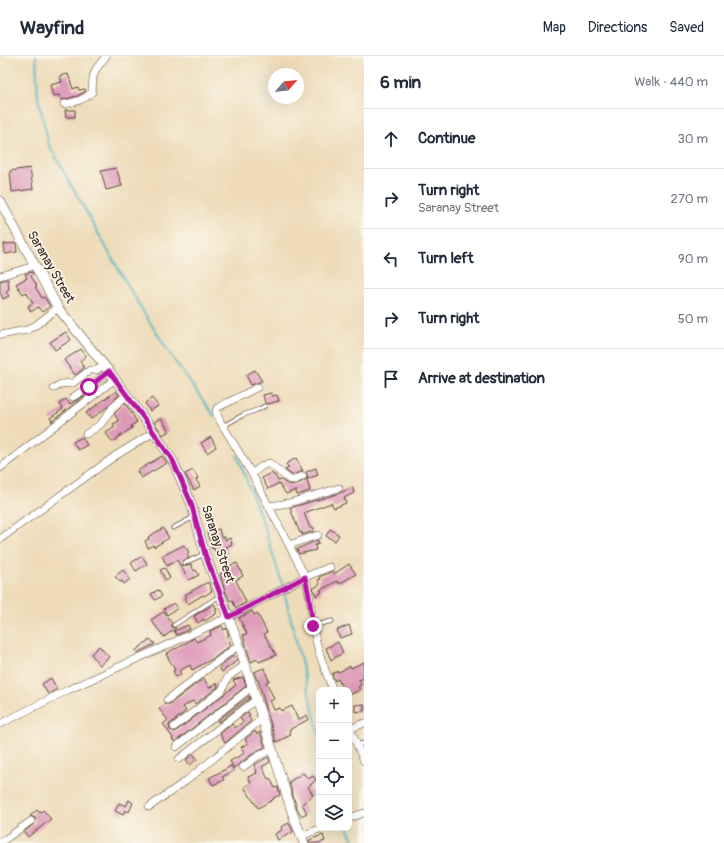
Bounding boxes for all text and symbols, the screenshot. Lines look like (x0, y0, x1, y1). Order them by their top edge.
text: Wayfind (20, 16, 84, 40)
text: Map (543, 19, 566, 36)
text: Directions (588, 19, 647, 36)
text: Saved (669, 19, 704, 36)
north arrow (268, 68, 304, 104)
text: 6 min (380, 72, 421, 93)
text: Walk · 440 m (634, 74, 708, 90)
icon: ahead (380, 128, 402, 150)
text: Continue (418, 129, 476, 148)
text: 30 m (678, 131, 708, 147)
text: Turn right (418, 181, 479, 200)
icon: right (380, 188, 402, 210)
text: 270 m (671, 191, 708, 207)
text: Saranay Street (418, 200, 499, 216)
street label: Saranay Street (24, 228, 79, 307)
icon: left (380, 248, 402, 270)
text: Turn left (418, 249, 474, 268)
text: 90 m (678, 251, 708, 267)
icon: right (380, 308, 402, 330)
text: Turn right (418, 309, 479, 328)
text: 50 m (678, 311, 708, 327)
icon: arrive (380, 368, 402, 390)
text: Arrive at destination (418, 369, 545, 388)
route start (80, 378, 98, 396)
street label: Saranay Street (198, 503, 238, 586)
route end (304, 617, 322, 635)
map controls (316, 687, 352, 831)
button: + (316, 687, 352, 723)
button: − (316, 723, 352, 759)
button: locate (316, 759, 352, 795)
button: layers (316, 795, 352, 831)

